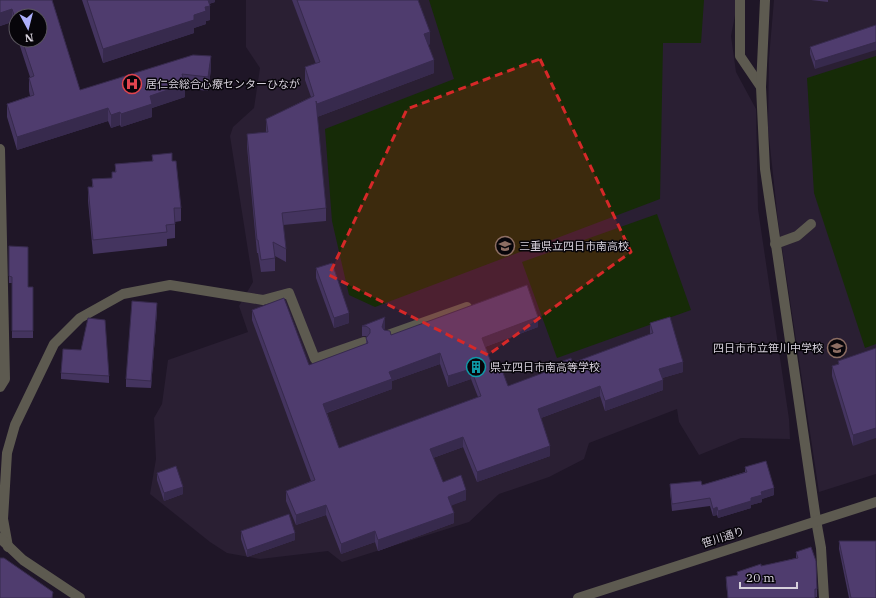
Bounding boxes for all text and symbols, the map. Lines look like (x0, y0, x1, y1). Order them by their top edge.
north arrow (8, 8, 48, 48)
text: N (24, 30, 34, 45)
hospital icon: 居仁会総合心療センターひなが (121, 73, 143, 95)
place label: 居仁会総合心療センターひなが (146, 77, 300, 91)
school or university icon: 三重県立四日市南高校 (494, 235, 516, 257)
place label: 三重県立四日市南高校 (519, 239, 629, 253)
school or university icon: 四日市市立笹川中学校 (826, 337, 848, 359)
place label: 四日市市立笹川中学校 (713, 341, 823, 355)
building icon: 県立四日市南高等学校 (465, 356, 487, 378)
place label: 県立四日市南高等学校 (490, 360, 600, 374)
street label: 笹川通り (700, 524, 746, 550)
scale bar (740, 564, 797, 590)
text: 20 m (746, 570, 775, 585)

